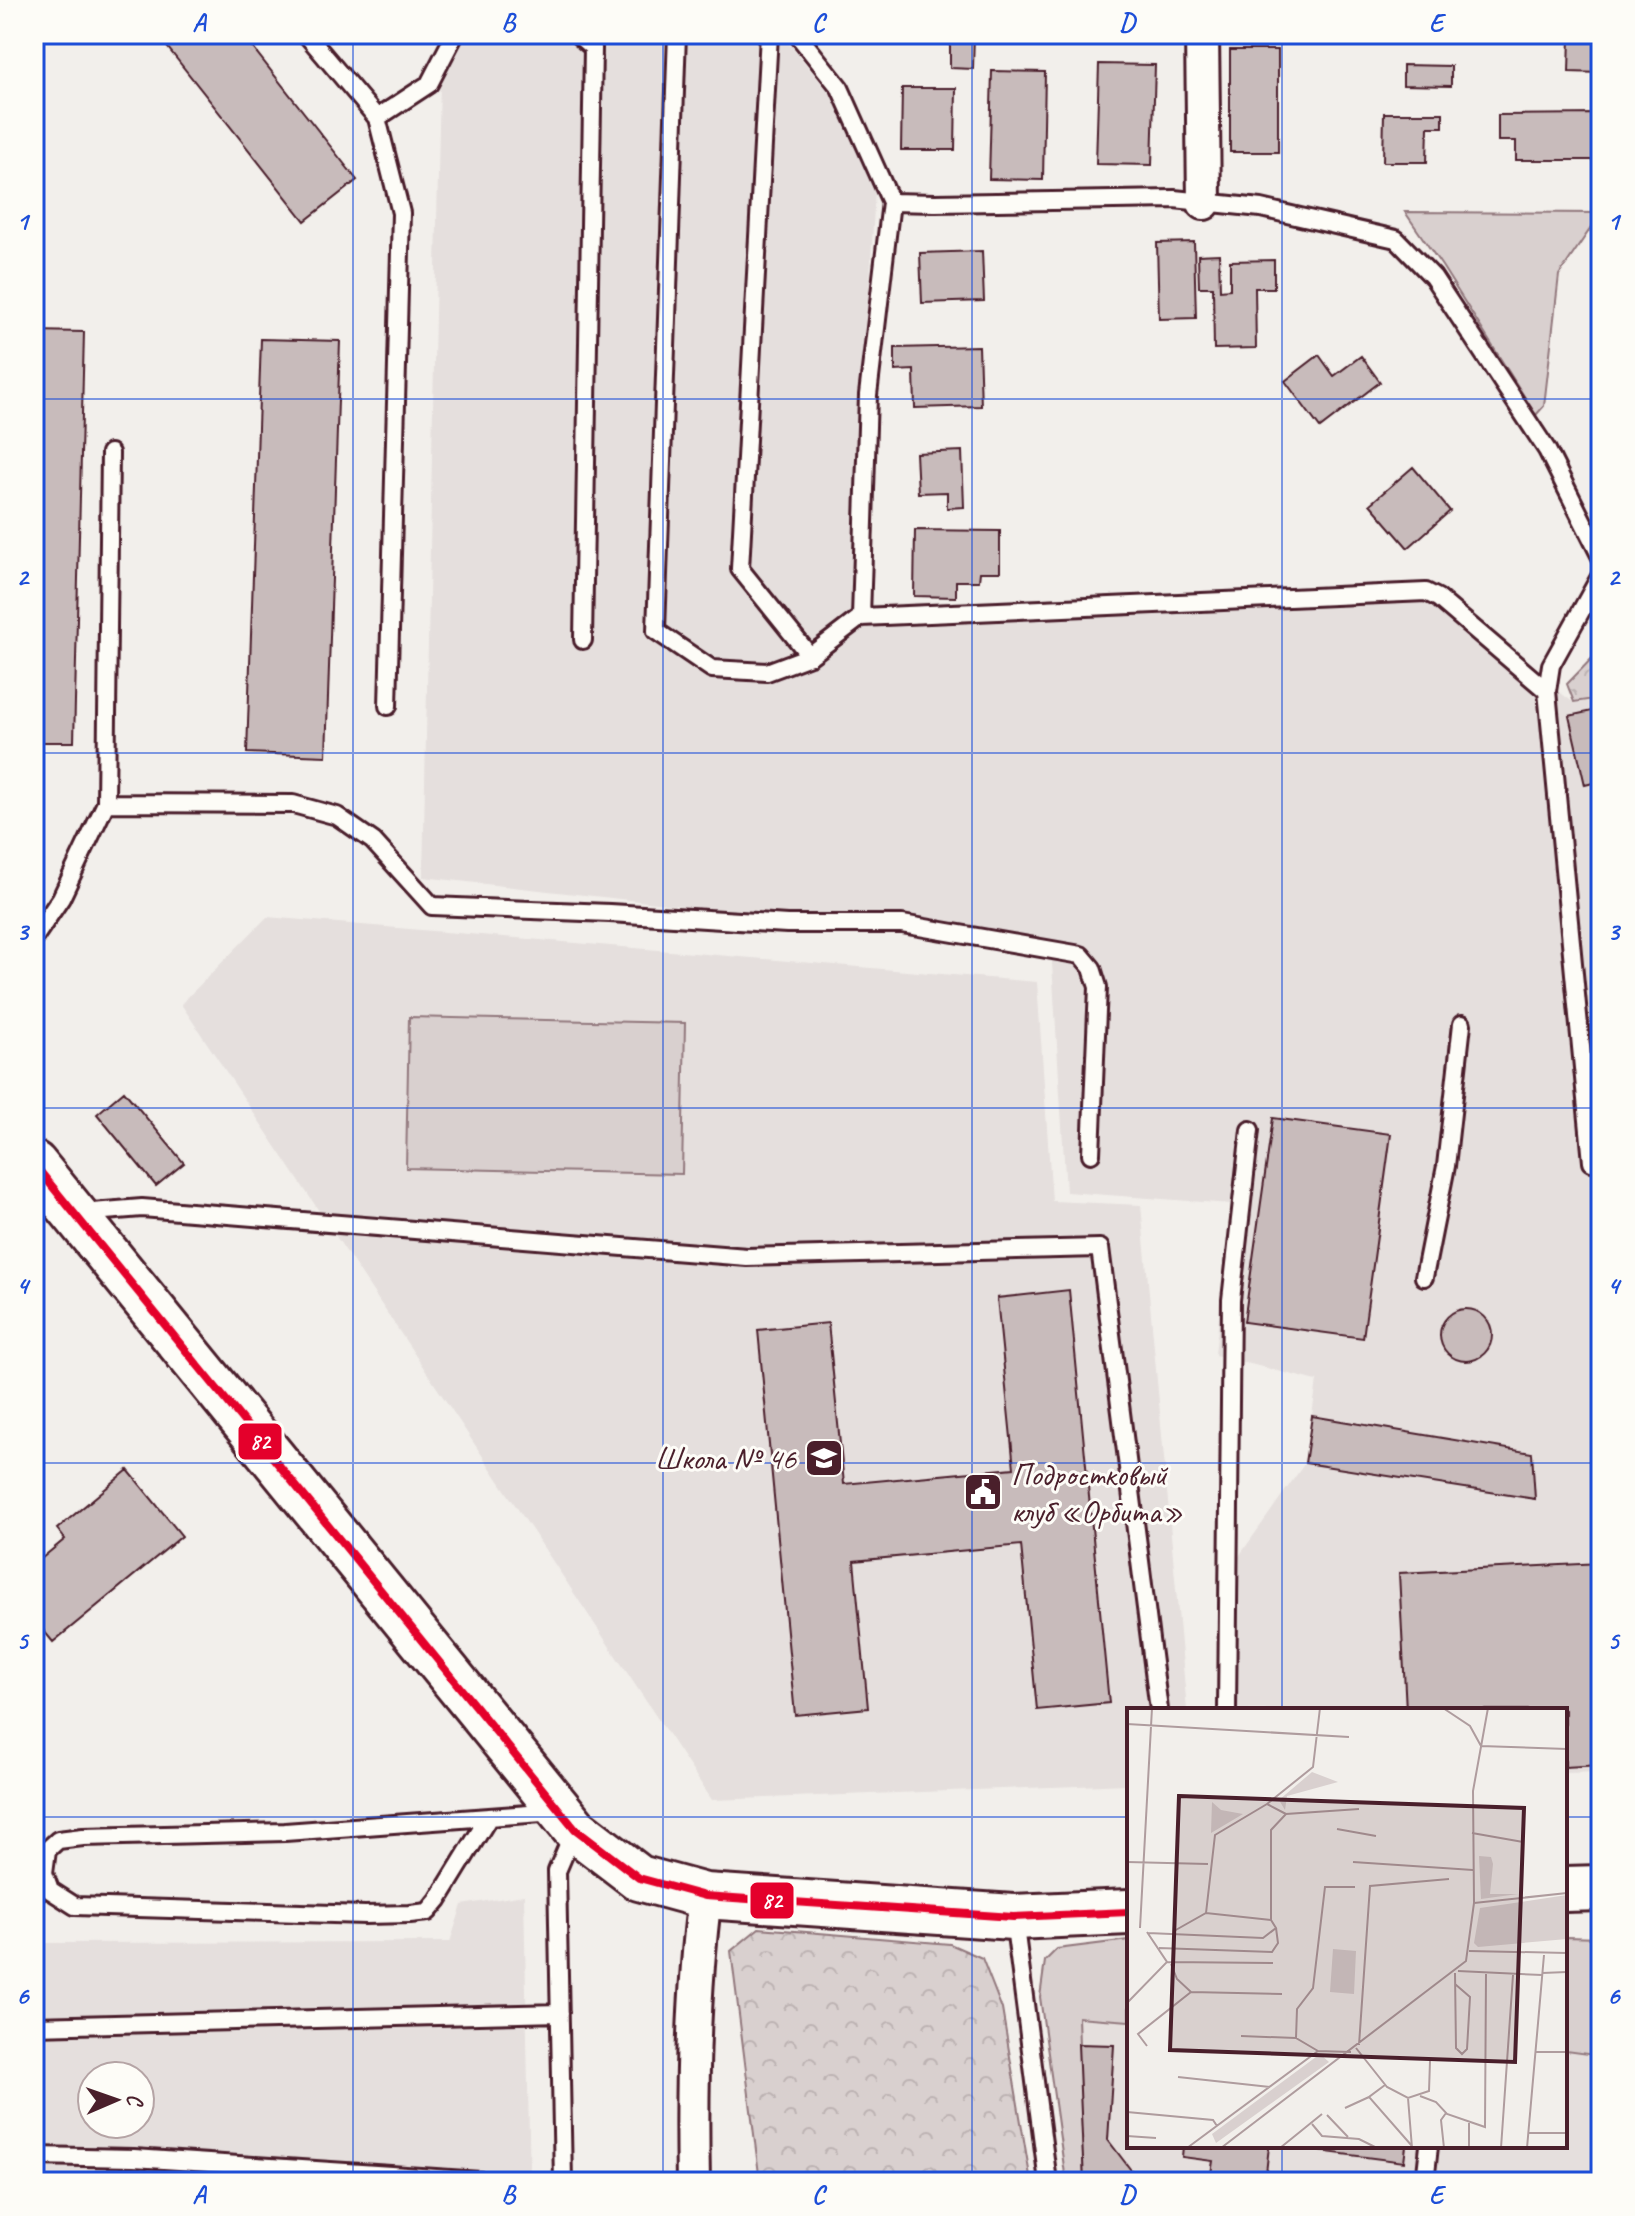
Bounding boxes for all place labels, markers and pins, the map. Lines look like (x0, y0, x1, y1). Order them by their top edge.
school or university icon: Школа № 46 (803, 1437, 845, 1479)
place label: Школа № 46 (655, 1438, 798, 1479)
place label: Подростковый клуб «Орбита» (1011, 1454, 1183, 1532)
public building icon: Подростковый клуб «Орбита» (962, 1471, 1004, 1513)

